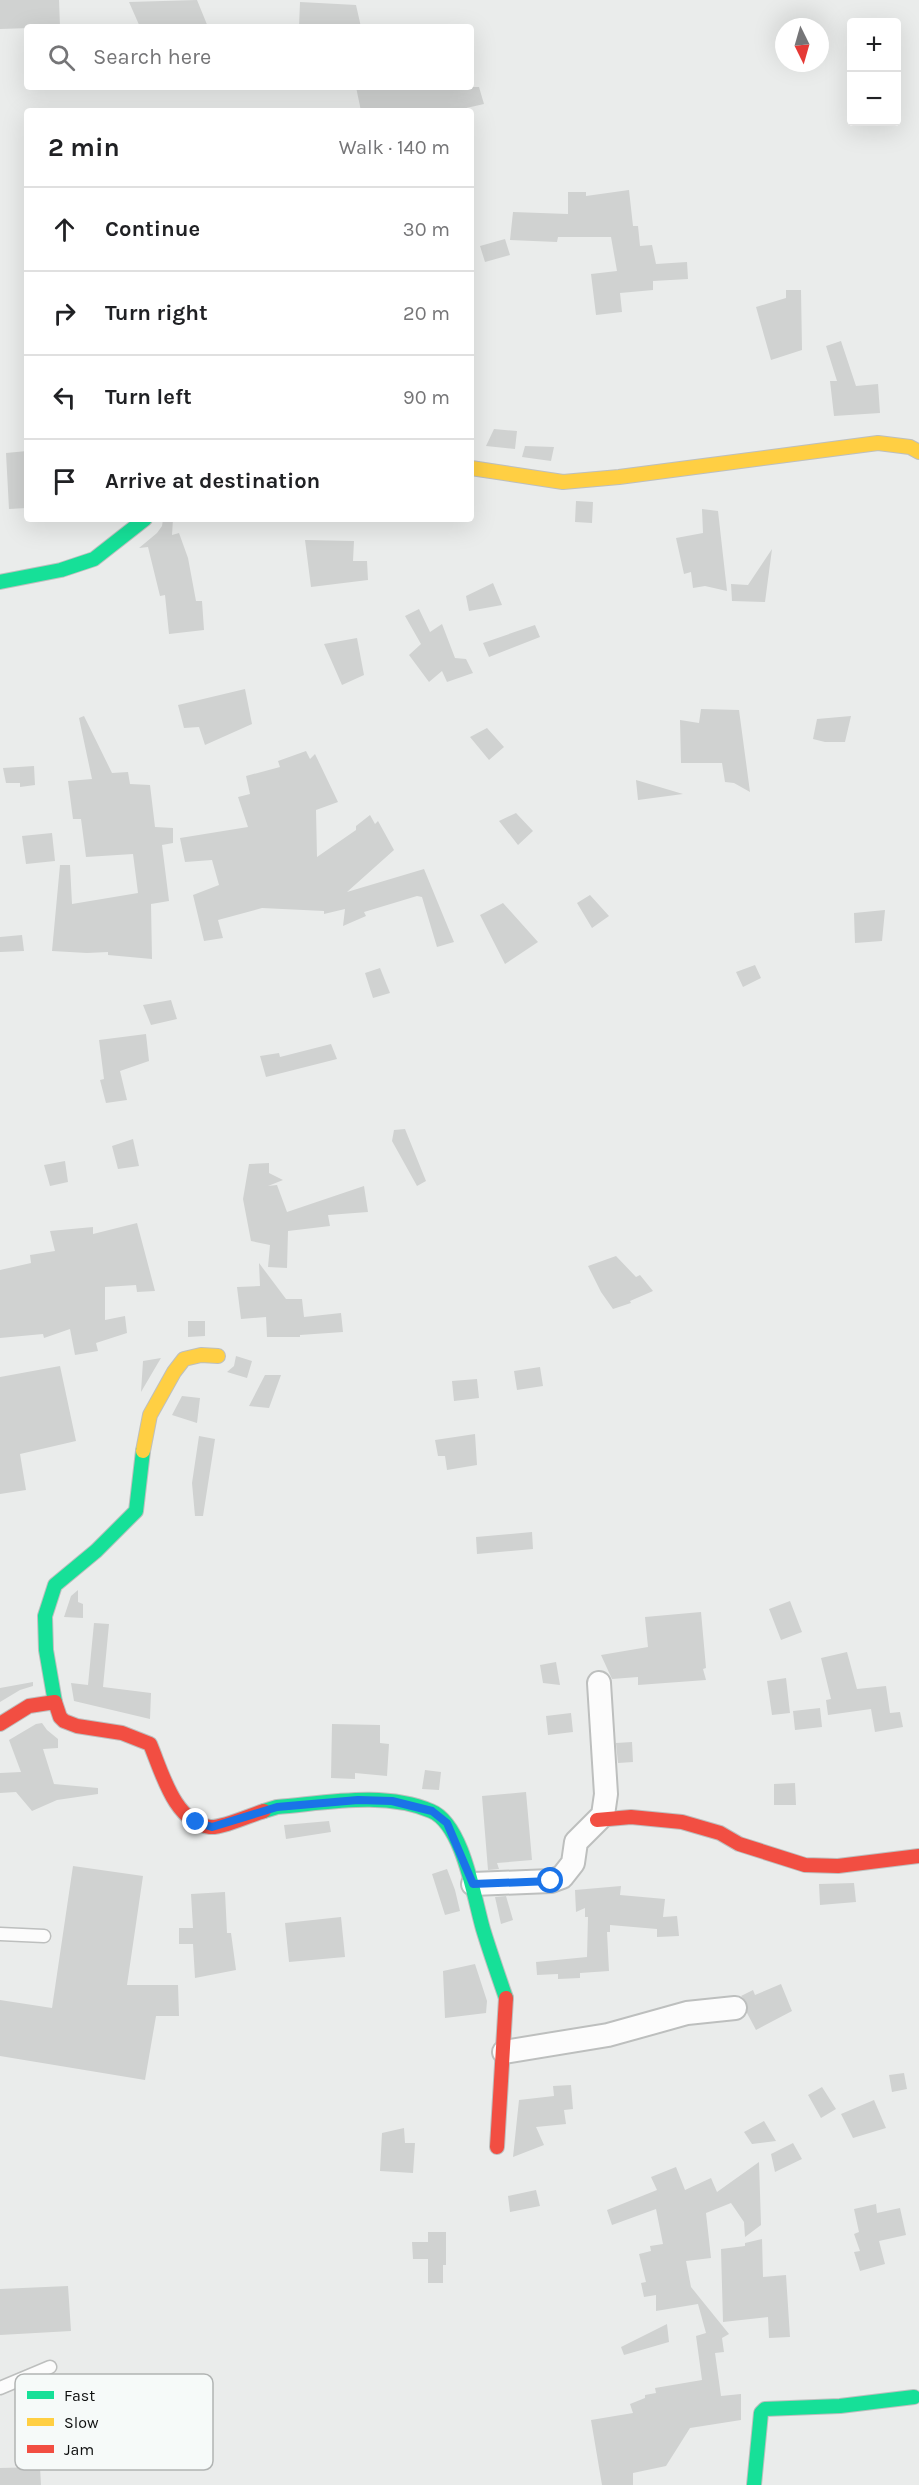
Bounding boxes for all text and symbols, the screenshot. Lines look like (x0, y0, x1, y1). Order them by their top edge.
north arrow (775, 18, 829, 72)
map controls (847, 18, 901, 126)
button: + (847, 18, 901, 72)
search box (24, 24, 474, 90)
icon: search (45, 41, 78, 74)
text: Search here (93, 44, 211, 70)
button: − (847, 72, 901, 126)
text: 2 min (48, 132, 120, 163)
text: Walk · 140 m (339, 136, 450, 159)
icon: ahead (48, 213, 81, 246)
text: Continue (105, 216, 200, 242)
text: 30 m (403, 218, 450, 241)
icon: right (48, 297, 81, 330)
text: Turn right (105, 300, 208, 326)
text: 20 m (403, 302, 450, 325)
icon: left (48, 381, 81, 414)
text: Turn left (105, 384, 192, 410)
text: 90 m (403, 386, 450, 409)
icon: arrive (48, 465, 81, 498)
text: Arrive at destination (105, 468, 320, 494)
route end (182, 1808, 208, 1834)
route start (537, 1867, 563, 1893)
legend (15, 2374, 213, 2470)
text: Fast (64, 2386, 95, 2405)
text: Slow (64, 2413, 99, 2432)
text: Jam (64, 2440, 94, 2459)

